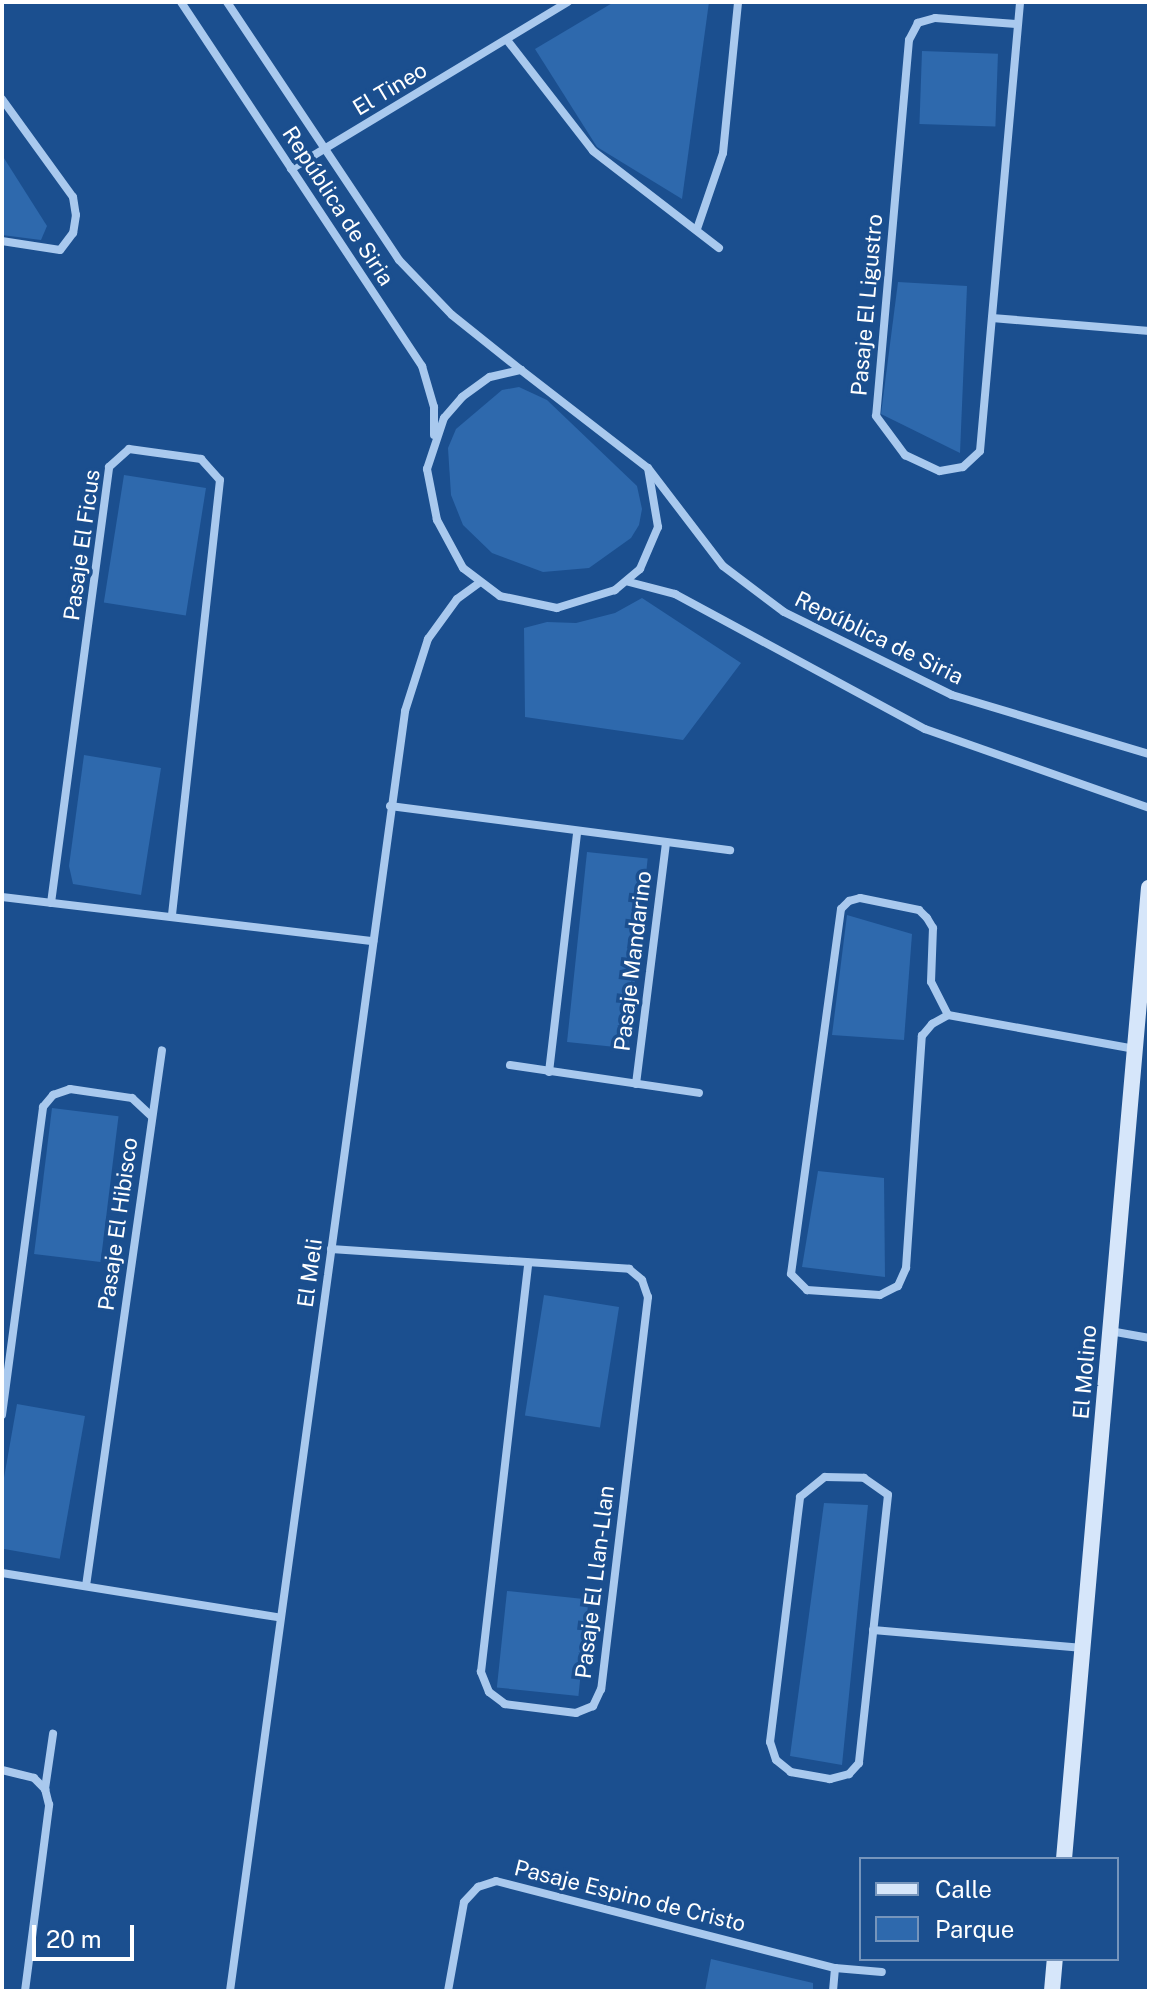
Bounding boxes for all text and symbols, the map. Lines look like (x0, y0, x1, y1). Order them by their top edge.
street label: El Tineo (348, 57, 432, 121)
street label: República de Siria (277, 121, 399, 291)
street label: Pasaje El Ligustro (846, 213, 888, 397)
street label: Pasaje El Ficus (58, 468, 106, 622)
street label: República de Siria (790, 586, 968, 690)
street label: Pasaje Mandarino (609, 869, 657, 1053)
street label: Pasaje El Hibisco (93, 1136, 143, 1312)
street label: El Meli (292, 1237, 328, 1309)
street label: El Molino (1068, 1324, 1102, 1420)
street label: Pasaje El Llan-Llan (570, 1484, 620, 1680)
street label: Pasaje Espino de Cristo (511, 1854, 749, 1938)
legend (859, 1857, 1119, 1961)
text: Calle (935, 1875, 992, 1903)
scale bar (36, 1909, 138, 1959)
text: Parque (935, 1915, 1014, 1943)
text: 20 m (46, 1925, 102, 1953)

